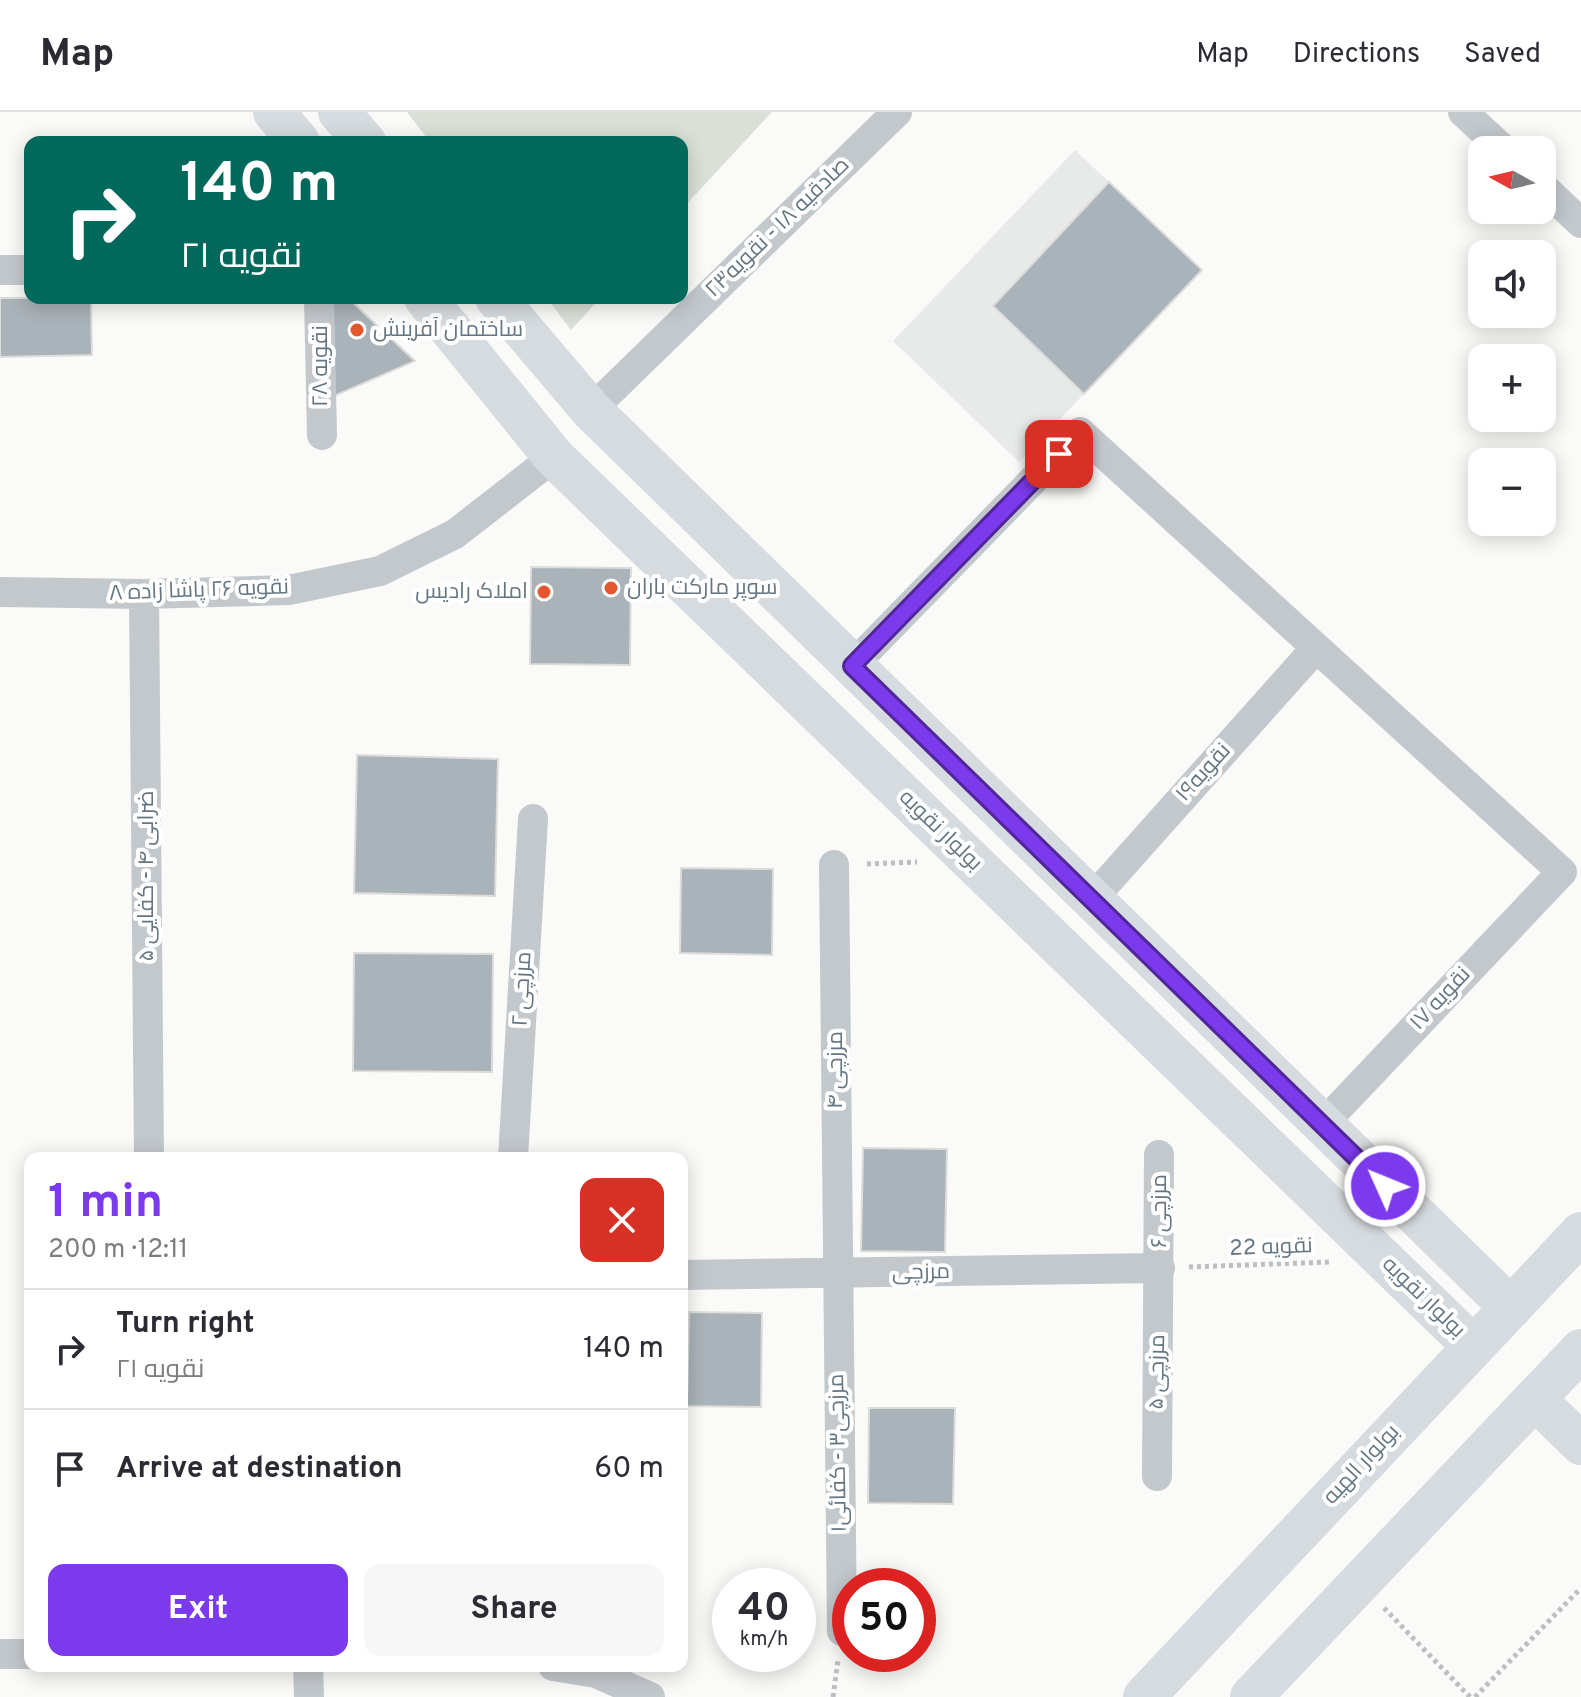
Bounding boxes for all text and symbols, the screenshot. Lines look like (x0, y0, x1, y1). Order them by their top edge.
text: Map (40, 31, 114, 80)
text: Map (1196, 37, 1249, 73)
text: Directions (1293, 37, 1420, 73)
text: Saved (1464, 37, 1541, 73)
north arrow (1468, 136, 1556, 224)
map controls (1468, 136, 1556, 536)
text: 140 m (180, 151, 338, 221)
street label: صادقیه ۱۸ - نقویه۲۳ (700, 152, 856, 304)
icon: right (48, 168, 152, 272)
text: نقویه ۲۱ (180, 235, 302, 281)
button: sound (1468, 240, 1556, 328)
place label: ساختمان آفرینش (373, 316, 523, 344)
marker: ساختمان آفرینش (348, 321, 366, 339)
street label: نقویه ۲۸ (308, 325, 335, 407)
button: + (1468, 344, 1556, 432)
pin (1025, 420, 1093, 488)
icon: arrive (1037, 432, 1081, 476)
button: − (1468, 448, 1556, 536)
street label: نقویه ۲۶ پاشا زاده ۸ (109, 574, 289, 608)
place label: سوپر مارکت باران (627, 575, 778, 602)
place label: املاک رادیس (415, 579, 528, 606)
marker: سوپر مارکت باران (602, 579, 620, 597)
marker: املاک رادیس (535, 583, 553, 601)
street label: نقویه۱۹ (1171, 738, 1237, 808)
street label: بولوار نقویه (893, 785, 987, 877)
street label: ضرابی ۴ - کفایی ۵ (134, 791, 161, 961)
street label: مرزچی ۲ (508, 951, 538, 1027)
street label: نقویه ۱۷ (1405, 962, 1477, 1036)
street label: مرزچی ۴ (823, 1031, 850, 1109)
position arrow (1343, 1144, 1427, 1228)
text: 1 min (48, 1174, 163, 1234)
street label: مرزچی ۶ (1147, 1174, 1174, 1248)
button: close (580, 1178, 664, 1262)
street label: نقویه 22 (1229, 1233, 1313, 1263)
text: 200 m · 12:11 (48, 1234, 188, 1267)
street label: بولوار نقویه (1376, 1252, 1470, 1344)
street label: مرزچی (892, 1259, 950, 1287)
text: Turn right (116, 1306, 254, 1343)
icon: right (48, 1327, 92, 1371)
text: 140 m (583, 1331, 664, 1368)
street label: مرزچی ۵ (1144, 1334, 1172, 1410)
text: نقویه ۲۱ (116, 1354, 204, 1387)
street label: مرزچی۳ - کفائی۱ (824, 1373, 854, 1533)
street label: بولوار الهیه (1318, 1419, 1406, 1511)
icon: arrive (48, 1447, 92, 1491)
text: Arrive at destination (116, 1451, 402, 1488)
text: 60 m (594, 1451, 664, 1488)
button: Exit (48, 1564, 348, 1656)
button: Share (364, 1564, 664, 1656)
speed limit sign: 50 (832, 1568, 936, 1672)
text: 40 (738, 1585, 790, 1635)
text: km/h (740, 1627, 788, 1653)

